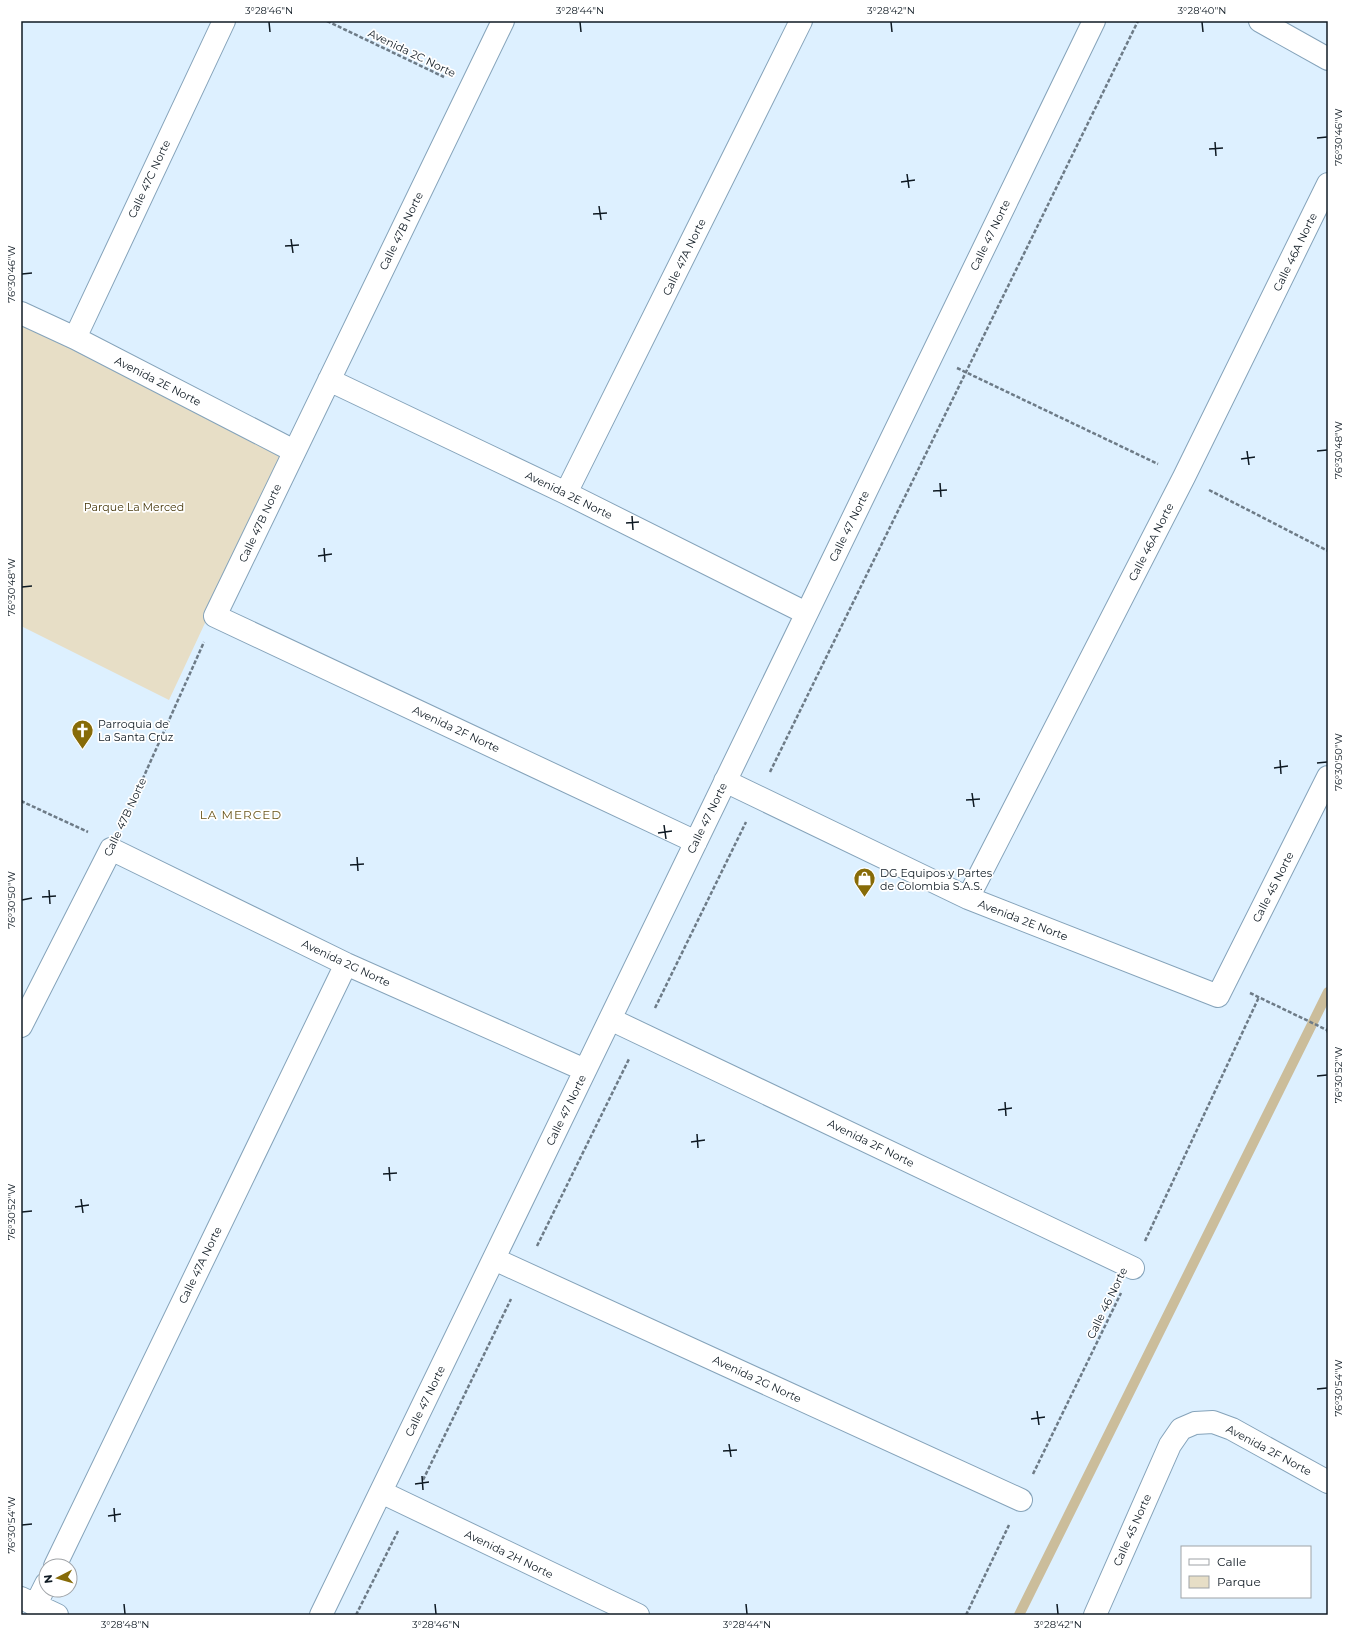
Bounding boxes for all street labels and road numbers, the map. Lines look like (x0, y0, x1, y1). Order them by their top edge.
street label: Avenida 2C Norte (366, 26, 458, 80)
street label: Calle 47C Norte (125, 137, 173, 220)
street label: Calle 47B Norte (376, 189, 426, 272)
street label: Calle 47 Norte (967, 197, 1013, 273)
street label: Calle 46A Norte (1270, 210, 1320, 294)
street label: Calle 47A Norte (659, 216, 709, 298)
street label: Avenida 2E Norte (112, 353, 204, 409)
street label: Avenida 2E Norte (523, 468, 615, 522)
street label: Calle 47B Norte (236, 481, 285, 565)
street label: Calle 47 Norte (826, 488, 872, 564)
street label: Calle 46A Norte (1125, 500, 1177, 583)
street label: Avenida 2F Norte (410, 703, 502, 755)
street label: Calle 47B Norte (101, 775, 150, 859)
street label: Calle 47 Norte (684, 780, 730, 856)
street label: Calle 45 Norte (1249, 849, 1297, 925)
street label: Avenida 2E Norte (976, 896, 1070, 944)
street label: Avenida 2G Norte (299, 936, 393, 990)
street label: Calle 47 Norte (543, 1072, 589, 1148)
street label: Avenida 2F Norte (825, 1116, 917, 1170)
street label: Calle 47A Norte (175, 1224, 225, 1306)
street label: Calle 46 Norte (1084, 1265, 1131, 1341)
street label: Avenida 2G Norte (710, 1352, 804, 1406)
street label: Calle 47 Norte (402, 1363, 448, 1439)
street label: Avenida 2F Norte (1224, 1422, 1314, 1479)
street label: Calle 45 Norte (1110, 1492, 1154, 1568)
street label: Avenida 2H Norte (462, 1527, 556, 1582)

